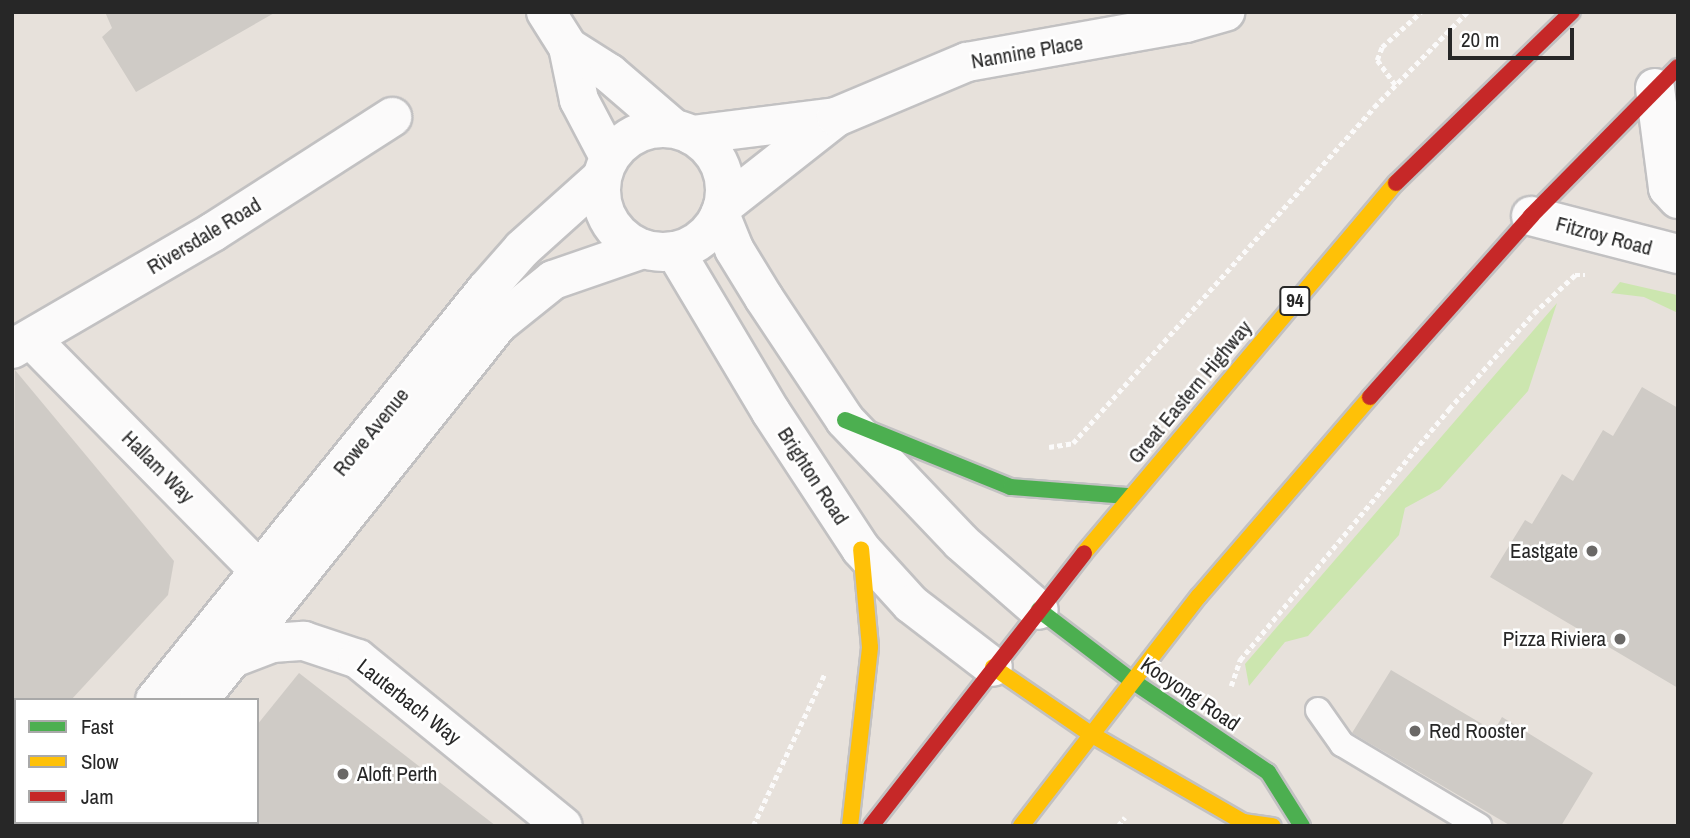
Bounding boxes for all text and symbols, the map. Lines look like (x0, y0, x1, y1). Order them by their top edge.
scale bar (1452, 14, 1578, 58)
text: 20 m (1461, 25, 1499, 54)
street label: Nannine Place (969, 30, 1085, 74)
street label: Riversdale Road (143, 192, 265, 280)
street label: Fitzroy Road (1553, 211, 1655, 261)
road number: 94 (1279, 286, 1311, 316)
street label: Great Eastern Highway (1123, 315, 1257, 469)
street label: Rowe Avenue (328, 383, 414, 481)
street label: Brighton Road (772, 423, 854, 529)
street label: Hallam Way (117, 426, 199, 508)
place label: Eastgate (1510, 538, 1578, 564)
marker: Eastgate (1584, 543, 1600, 559)
place label: Pizza Riviera (1503, 626, 1606, 652)
marker: Pizza Riviera (1612, 631, 1628, 647)
street label: Kooyong Road (1136, 652, 1244, 736)
street label: Lauterbach Way (352, 654, 466, 750)
legend (14, 698, 259, 824)
text: Fast (81, 712, 114, 741)
place label: Red Rooster (1429, 718, 1526, 744)
marker: Red Rooster (1407, 723, 1423, 739)
text: Slow (81, 747, 118, 776)
place label: Aloft Perth (357, 761, 437, 787)
marker: Aloft Perth (335, 766, 351, 782)
text: Jam (81, 782, 114, 811)

